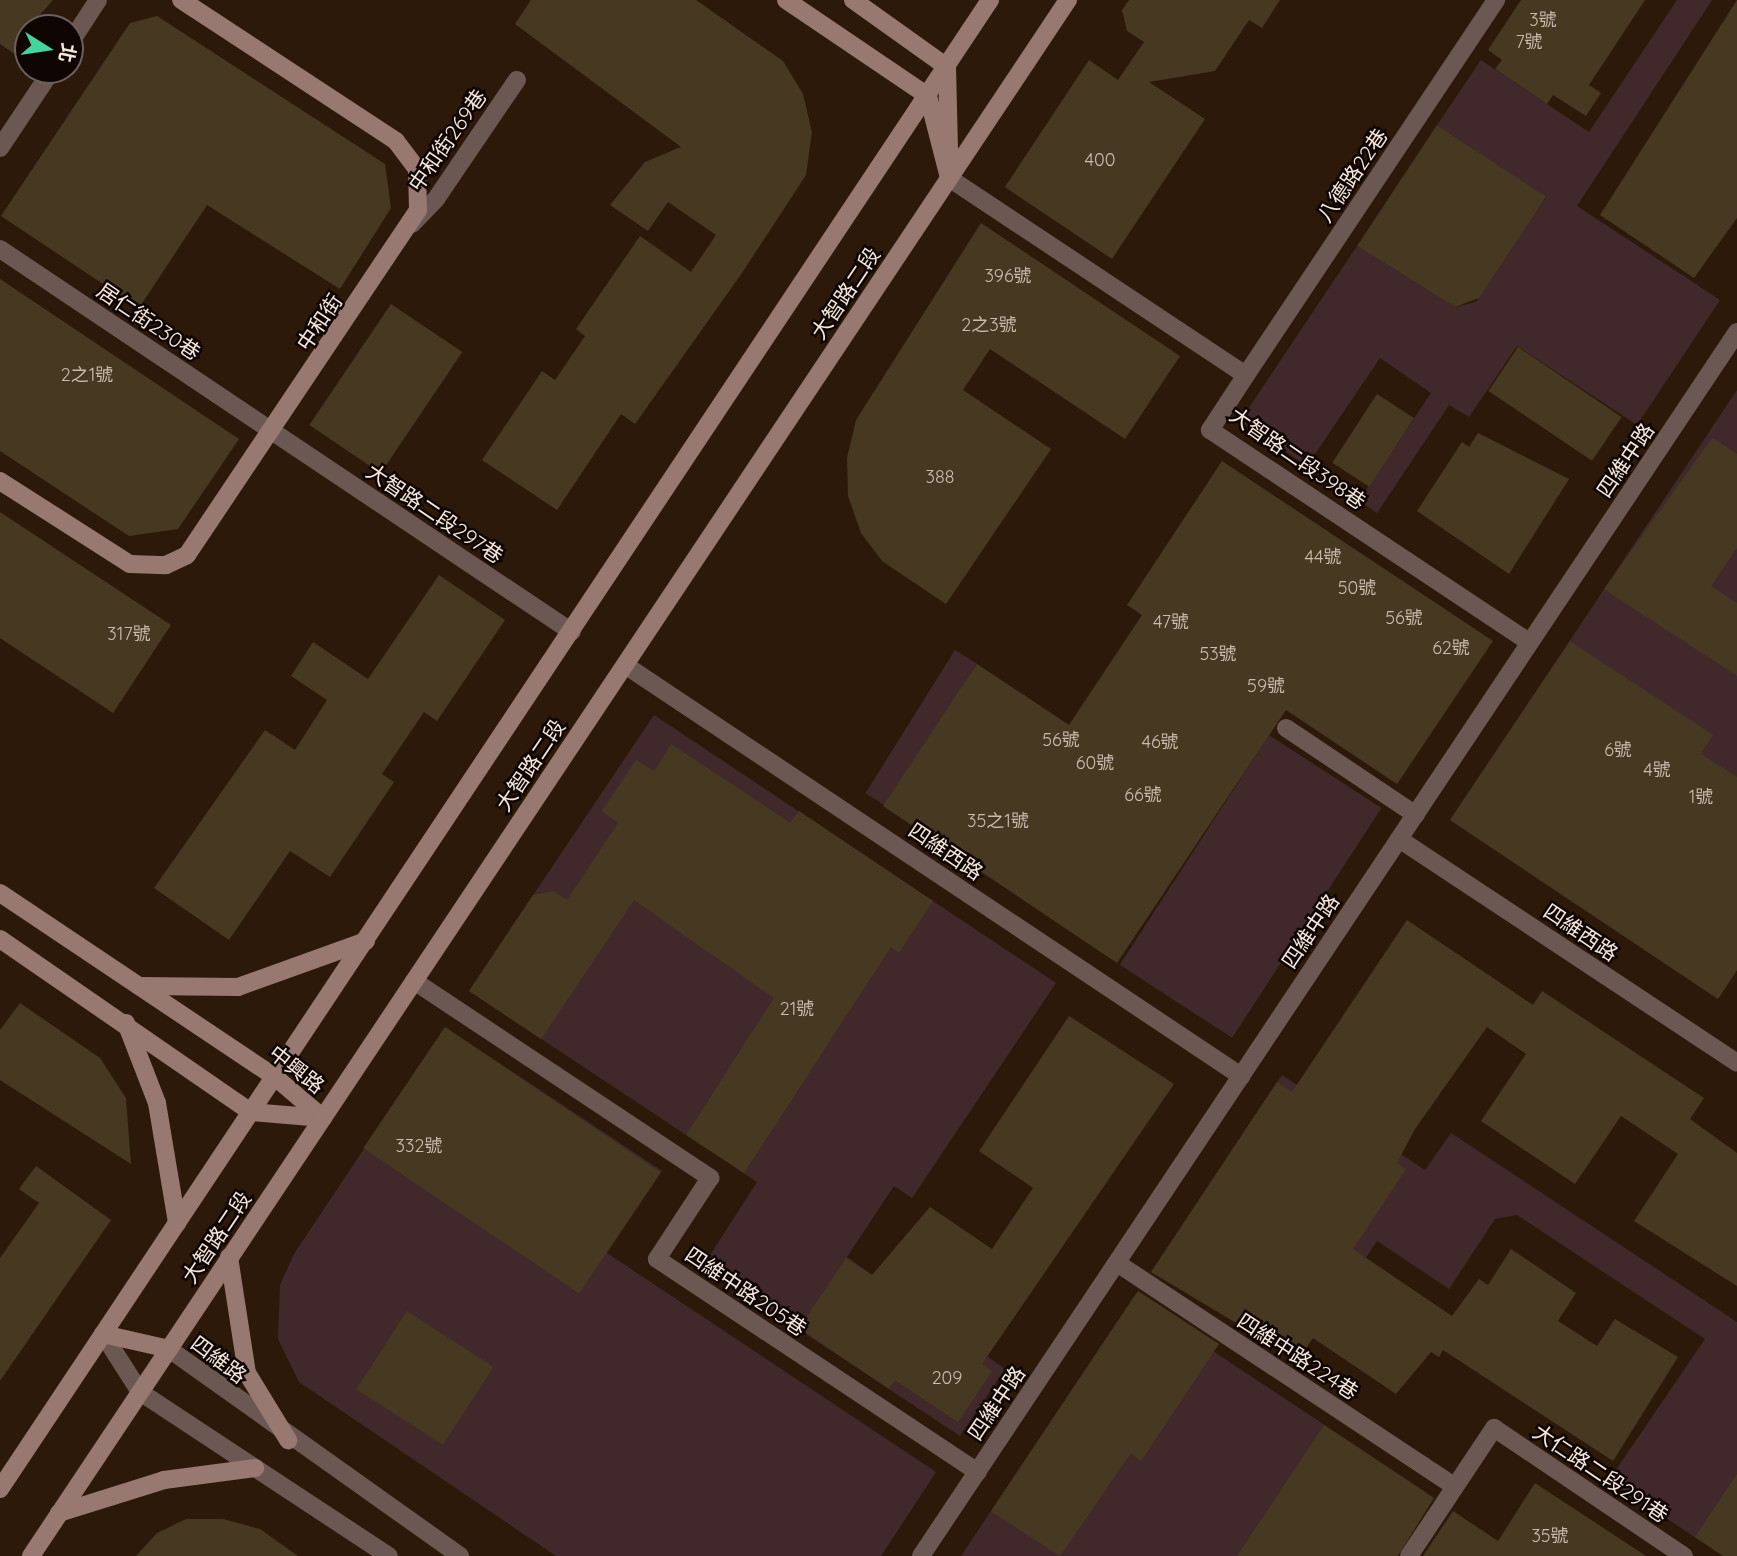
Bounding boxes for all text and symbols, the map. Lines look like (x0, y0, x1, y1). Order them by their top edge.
house number: 3號 (1529, 9, 1557, 31)
north arrow (14, 14, 84, 84)
house number: 7號 (1515, 31, 1543, 53)
text: 北 (54, 41, 81, 65)
street label: 中和街269巷 (403, 84, 491, 196)
street label: 八德路22巷 (1312, 123, 1392, 227)
house number: 400 (1085, 149, 1115, 171)
street label: 大智路二段 (805, 242, 885, 344)
house number: 396號 (984, 265, 1032, 287)
street label: 居仁街230巷 (93, 277, 205, 365)
street label: 中和街 (291, 289, 347, 355)
house number: 2之3號 (961, 314, 1017, 336)
house number: 2之1號 (61, 364, 113, 386)
street label: 大智路二段398巷 (1225, 402, 1371, 514)
street label: 四維中路 (1591, 418, 1659, 502)
street label: 大智路二段297巷 (362, 458, 508, 568)
house number: 388 (926, 466, 954, 488)
house number: 44號 (1305, 546, 1341, 568)
house number: 50號 (1338, 577, 1376, 599)
house number: 56號 (1385, 607, 1423, 629)
house number: 47號 (1153, 611, 1189, 633)
house number: 317號 (107, 623, 151, 645)
house number: 62號 (1432, 637, 1470, 659)
house number: 53號 (1199, 643, 1237, 665)
house number: 59號 (1247, 675, 1285, 697)
street label: 大智路二段 (490, 714, 570, 816)
house number: 56號 (1042, 729, 1080, 751)
house number: 46號 (1141, 731, 1179, 753)
house number: 6號 (1604, 739, 1632, 761)
house number: 60號 (1076, 752, 1114, 774)
house number: 4號 (1643, 759, 1671, 781)
house number: 66號 (1124, 784, 1162, 806)
house number: 1號 (1689, 786, 1713, 808)
house number: 35之1號 (967, 810, 1029, 832)
street label: 四維西路 (904, 817, 988, 885)
street label: 四維中路 (1276, 889, 1344, 973)
street label: 四維西路 (1539, 898, 1623, 966)
house number: 21號 (780, 998, 814, 1020)
street label: 中興路 (264, 1040, 330, 1098)
house number: 332號 (396, 1135, 442, 1157)
street label: 大智路二段 (176, 1186, 256, 1288)
street label: 四維中路205巷 (681, 1241, 811, 1341)
street label: 四維中路224巷 (1233, 1308, 1363, 1404)
street label: 四維路 (186, 1330, 252, 1388)
street label: 四維中路 (962, 1361, 1030, 1445)
house number: 209 (932, 1367, 962, 1389)
street label: 大仁路二段291巷 (1529, 1419, 1673, 1527)
house number: 35號 (1531, 1525, 1569, 1547)

